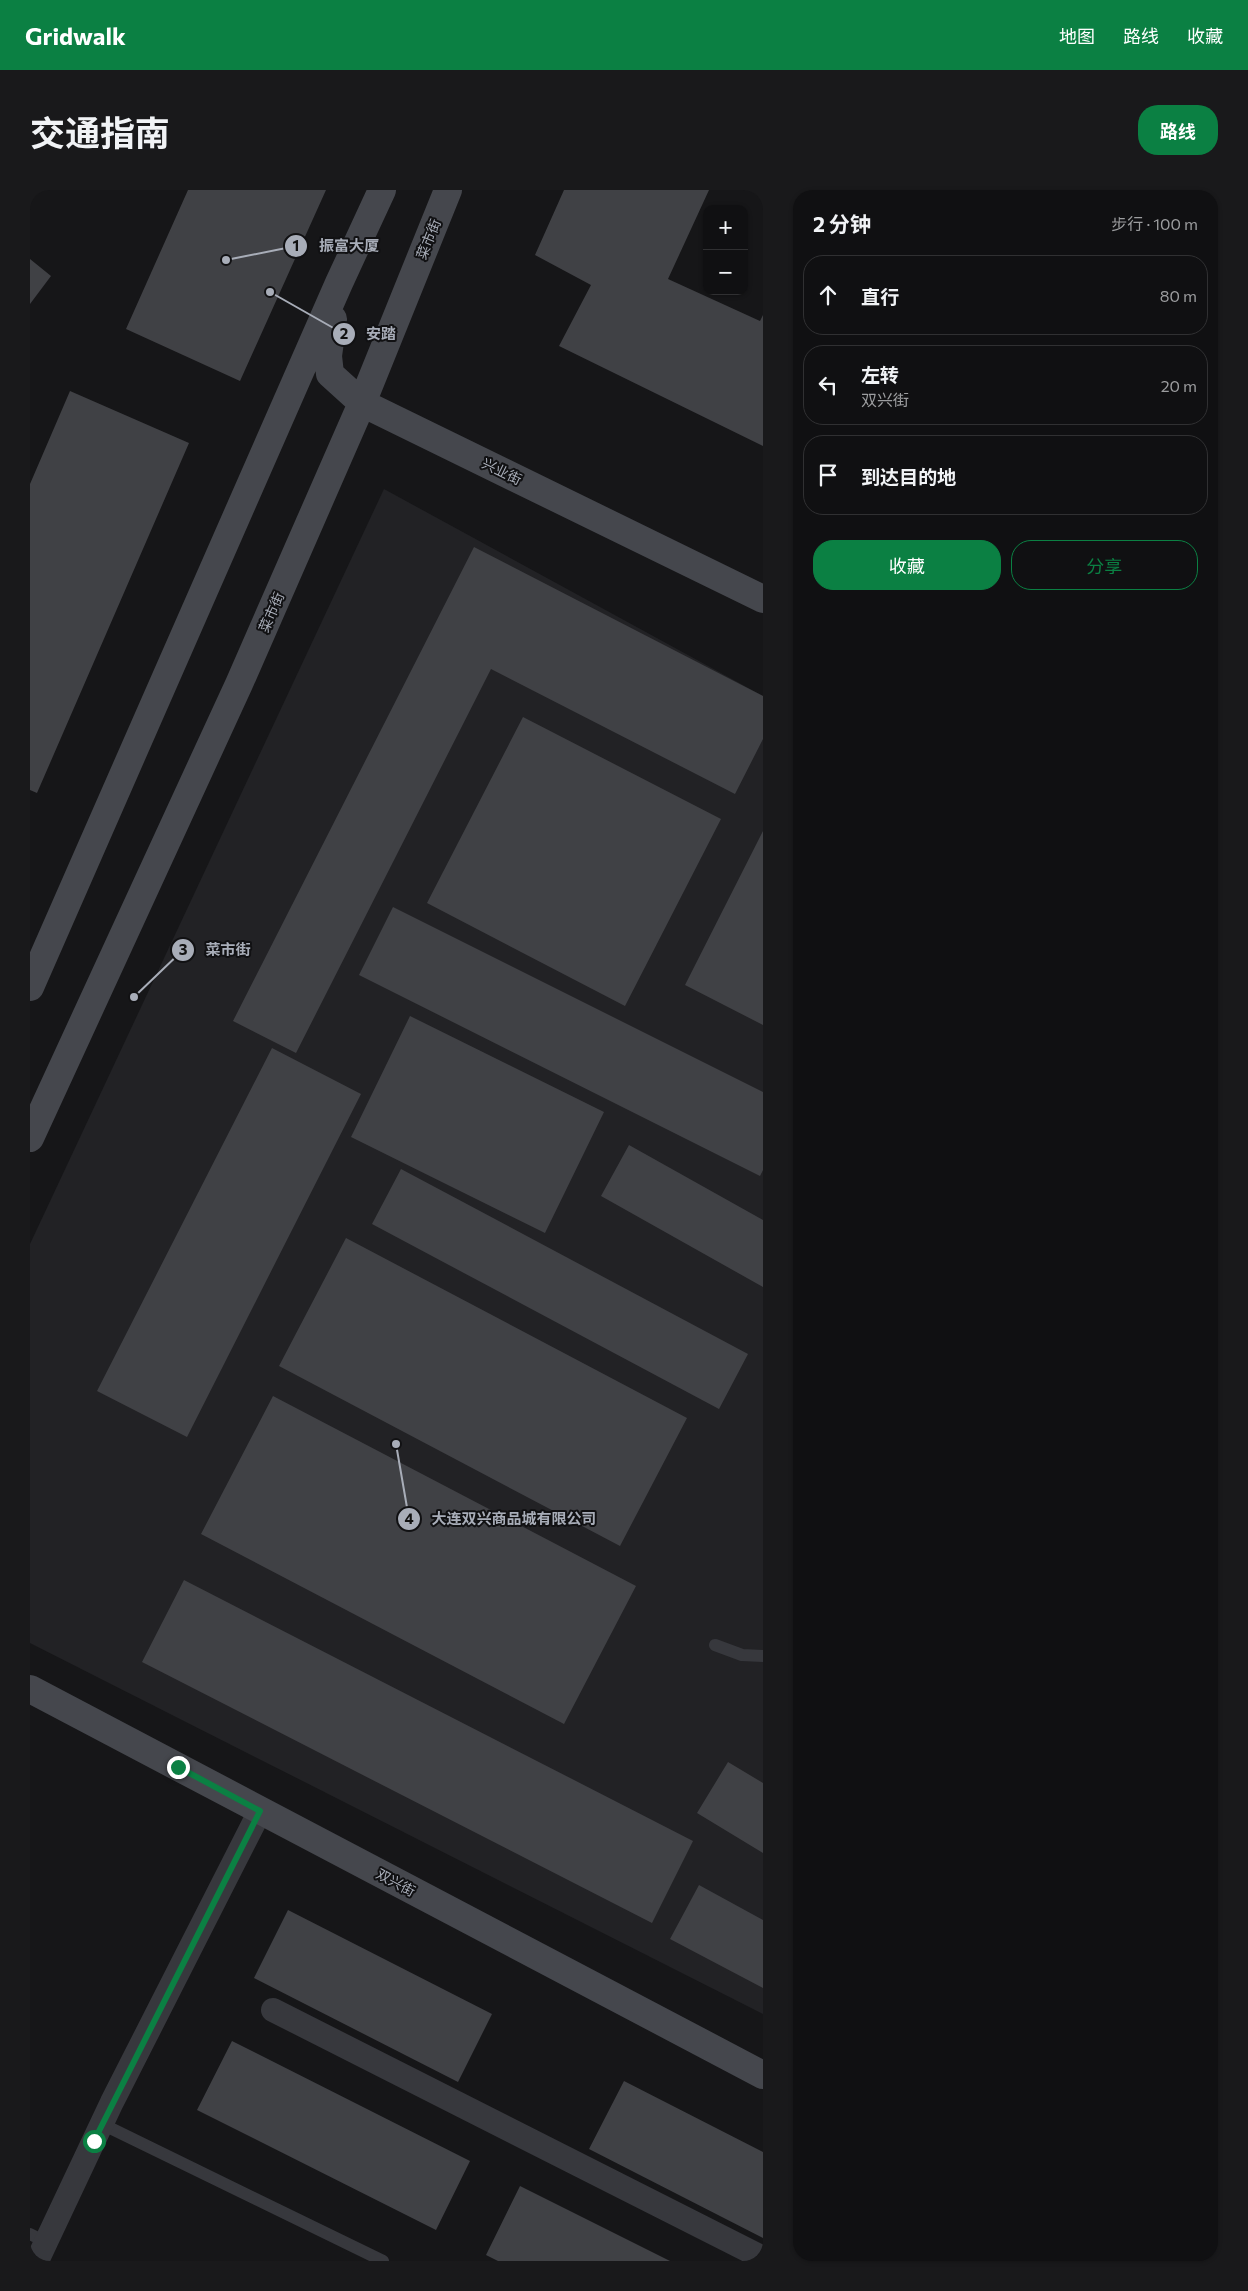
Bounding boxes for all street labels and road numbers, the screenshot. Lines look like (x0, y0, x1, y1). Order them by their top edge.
street label: 菜市街 (412, 216, 444, 262)
street label: 兴业街 (479, 454, 525, 488)
street label: 菜市街 (255, 589, 287, 635)
street label: 双兴街 (373, 1865, 419, 1899)

